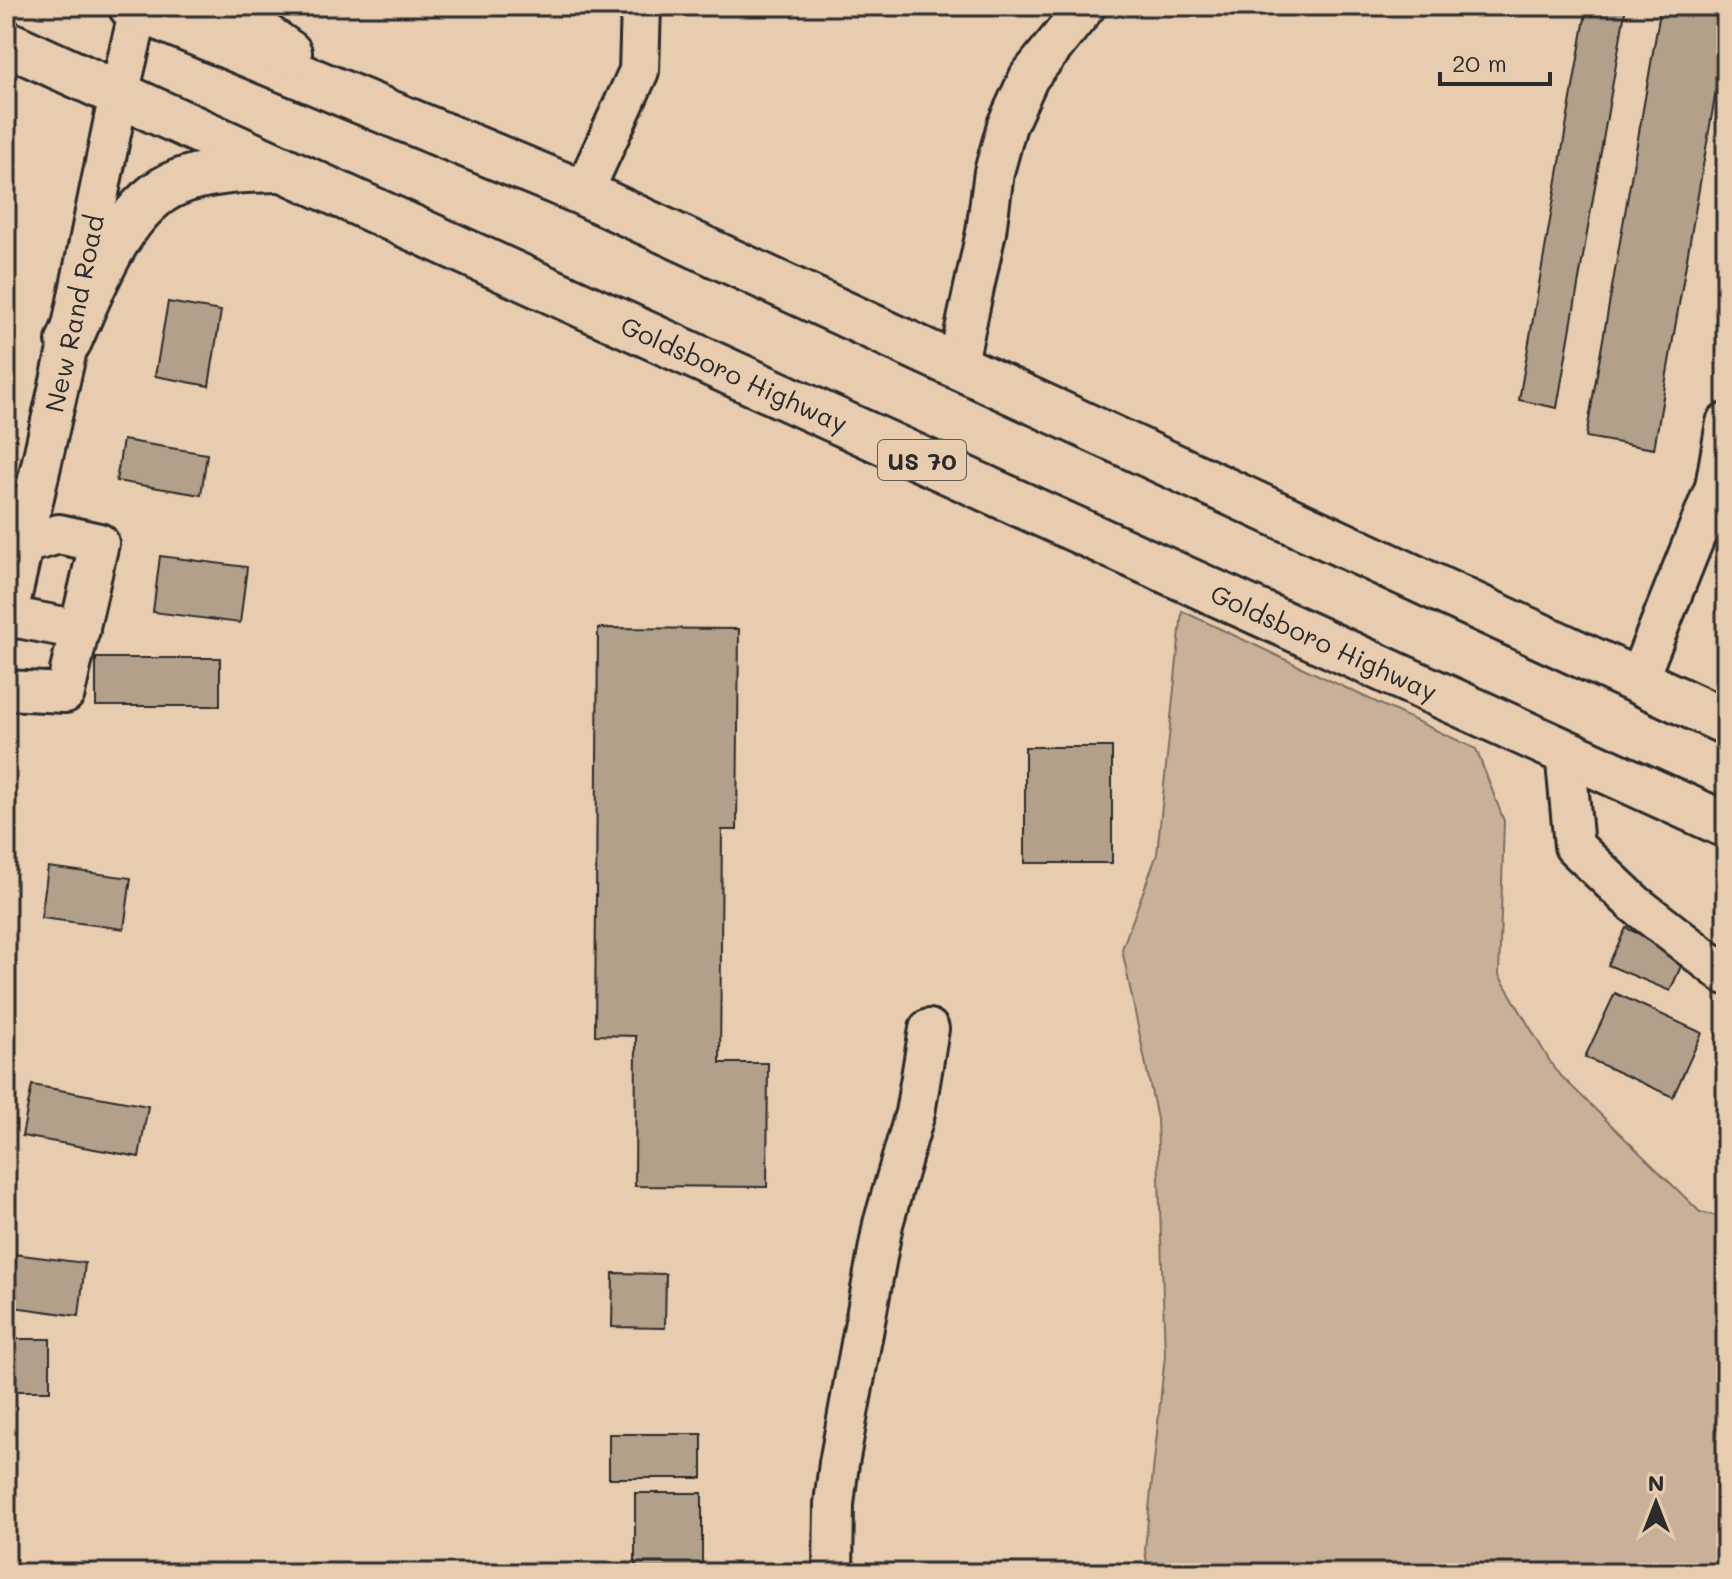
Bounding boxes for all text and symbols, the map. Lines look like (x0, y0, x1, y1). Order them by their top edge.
scale bar (1440, 36, 1550, 86)
text: 20 m (1452, 47, 1507, 78)
street label: New Rand Road (37, 212, 111, 415)
street label: Goldsboro Highway (616, 308, 853, 440)
road number: US 70 (878, 440, 966, 480)
street label: Goldsboro Highway (1205, 576, 1443, 709)
north arrow (1616, 1463, 1696, 1543)
text: N (1648, 1468, 1664, 1497)

